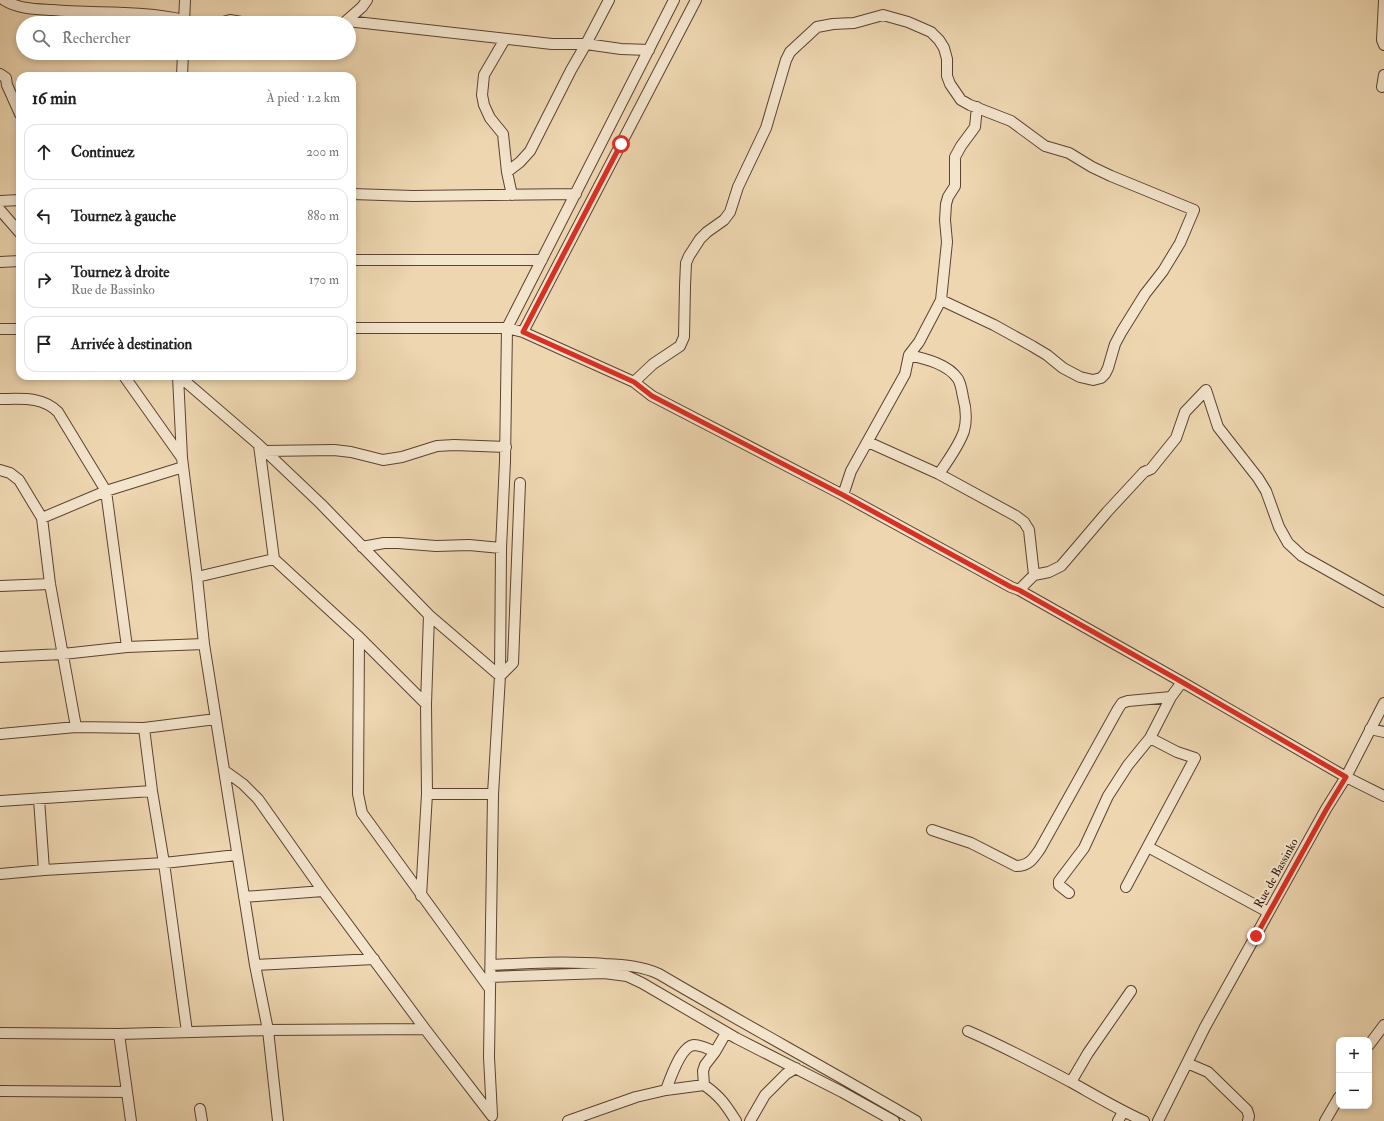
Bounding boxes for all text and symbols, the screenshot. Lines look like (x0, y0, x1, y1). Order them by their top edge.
search box (16, 16, 356, 60)
icon: search (30, 27, 52, 49)
text: Rechercher (62, 29, 130, 48)
text: 16 min (32, 88, 77, 109)
text: À pied · 1.2 km (266, 90, 340, 106)
route start (612, 135, 630, 153)
icon: ahead (33, 141, 55, 163)
text: Continuez (71, 143, 135, 162)
text: 200 m (306, 144, 339, 160)
icon: left (33, 205, 55, 227)
text: Tournez à gauche (71, 207, 176, 226)
text: 880 m (307, 208, 339, 224)
text: Tournez à droite (71, 263, 170, 282)
icon: right (33, 269, 55, 291)
text: 170 m (309, 272, 339, 288)
text: Rue de Bassinko (71, 282, 155, 298)
icon: arrive (33, 333, 55, 355)
text: Arrivée à destination (71, 335, 192, 354)
street label: Rue de Bassinko (1251, 836, 1302, 911)
route end (1247, 927, 1265, 945)
map controls (1336, 1037, 1372, 1109)
button: + (1336, 1037, 1372, 1073)
button: − (1336, 1073, 1372, 1109)

